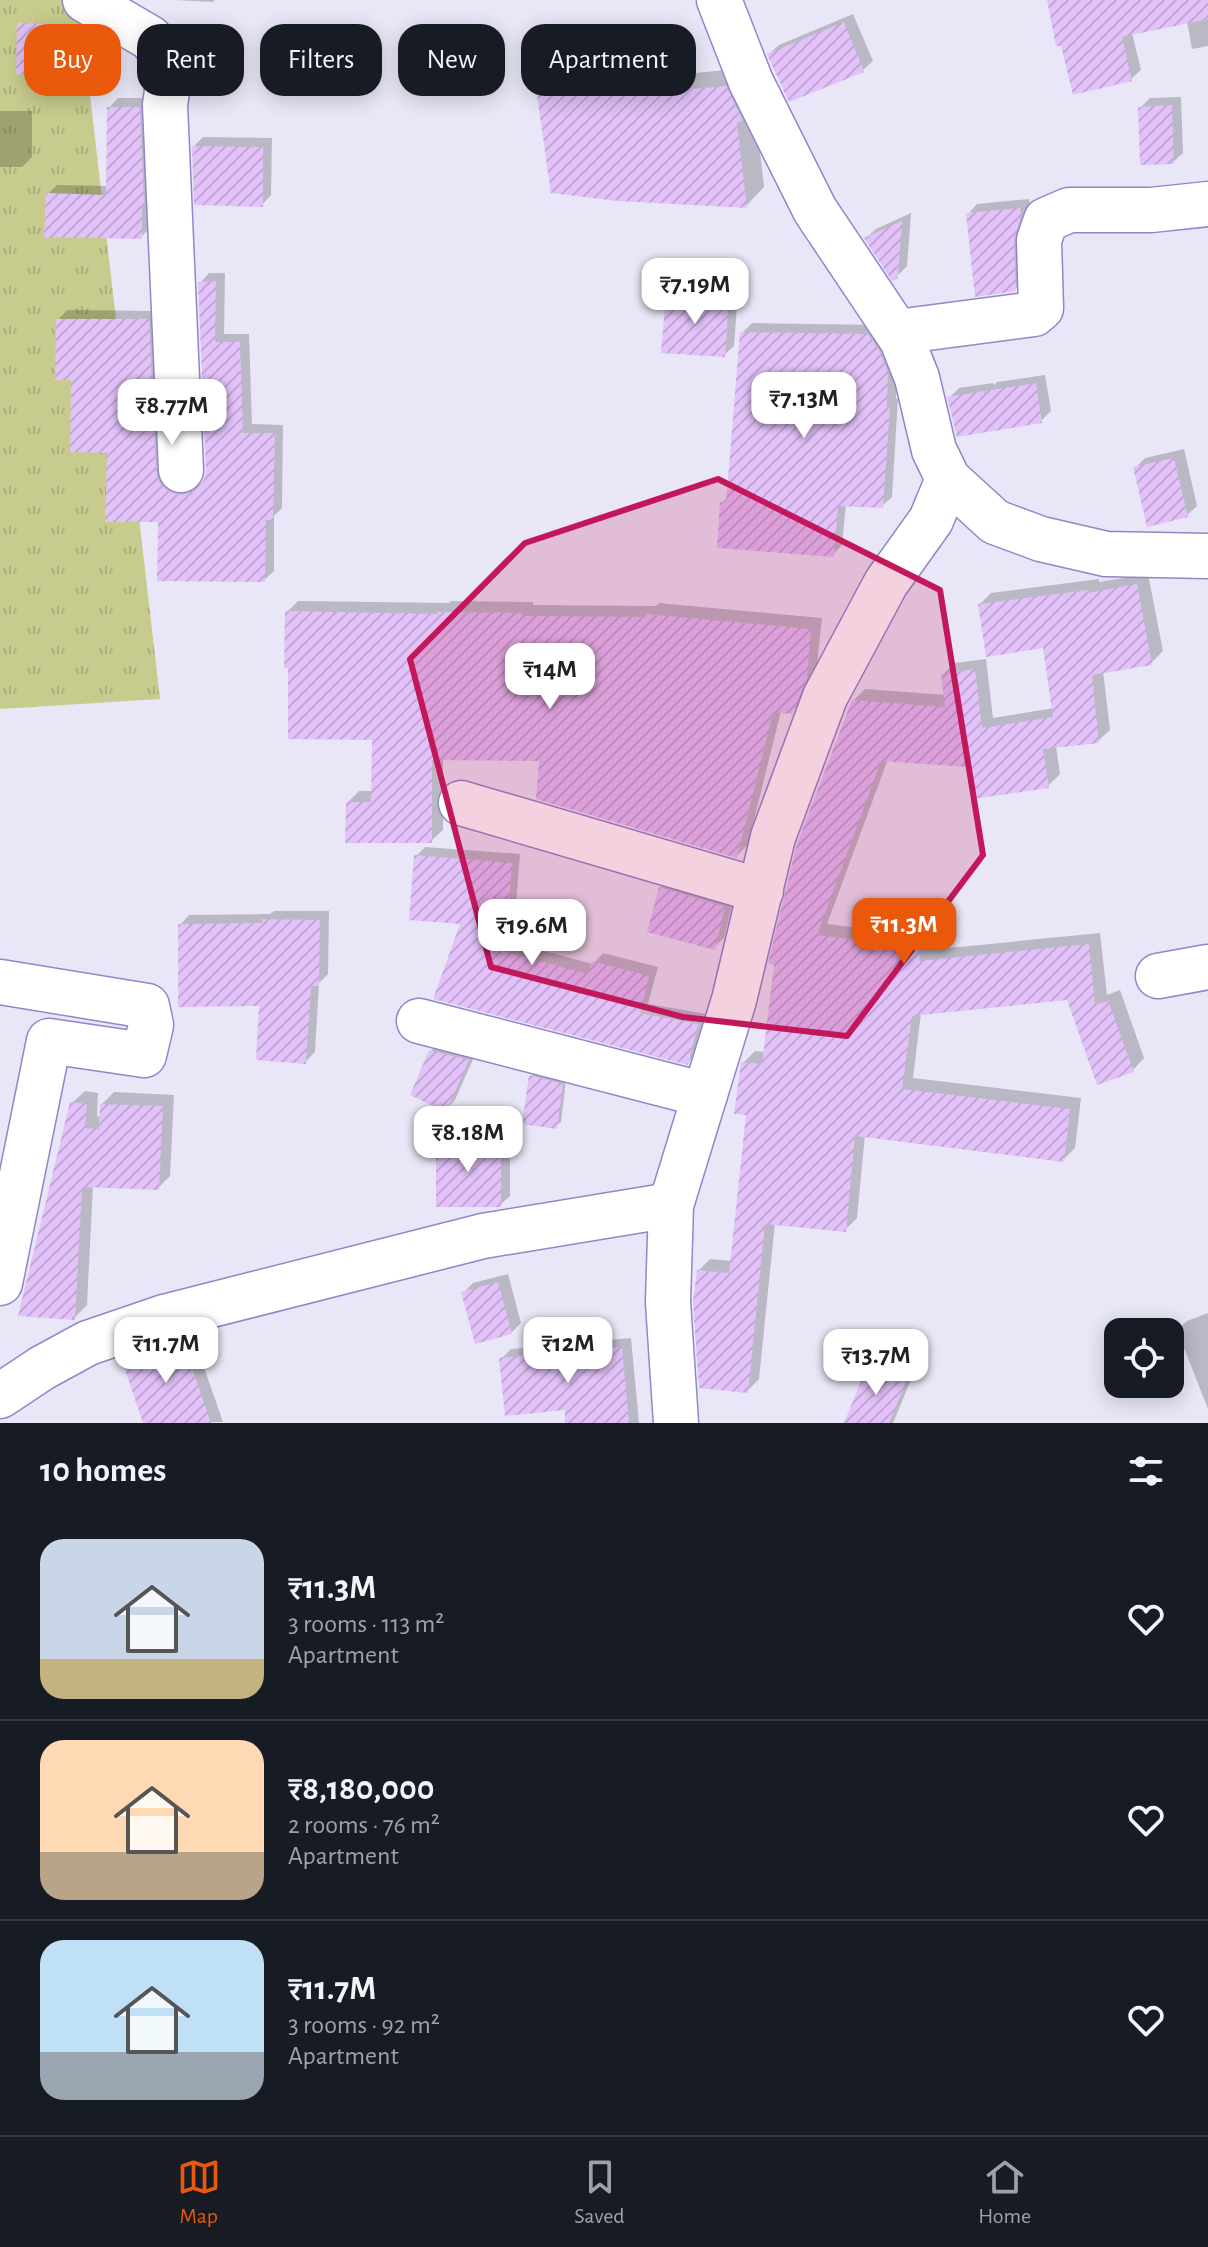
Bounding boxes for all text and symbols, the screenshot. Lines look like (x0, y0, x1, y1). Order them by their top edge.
chip: Buy (24, 24, 121, 96)
chip: Rent (137, 24, 244, 96)
chip: Filters (260, 24, 382, 96)
chip: New (398, 24, 505, 96)
chip: Apartment (521, 24, 696, 96)
pin: ₹7.19M (630, 258, 760, 326)
text: ₹7.19M (660, 271, 730, 297)
pin: ₹7.13M (739, 372, 869, 440)
pin: ₹8.77M (107, 379, 237, 447)
text: ₹7.13M (769, 385, 839, 411)
text: ₹8.77M (136, 392, 208, 418)
pin: ₹14M (503, 643, 597, 711)
text: ₹14M (523, 656, 577, 682)
pin: ₹11.3M (839, 898, 969, 966)
pin: ₹19.6M (467, 899, 597, 967)
text: ₹11.3M (870, 911, 938, 937)
text: ₹19.6M (496, 912, 568, 938)
pin: ₹8.18M (403, 1106, 533, 1174)
text: ₹8.18M (432, 1119, 504, 1145)
pin: ₹11.7M (101, 1317, 231, 1385)
pin: ₹12M (521, 1317, 615, 1385)
map controls (1104, 1318, 1184, 1398)
button: locate (1104, 1318, 1184, 1398)
pin: ₹13.7M (811, 1329, 941, 1397)
text: ₹11.7M (132, 1330, 200, 1356)
text: ₹12M (541, 1330, 595, 1356)
text: ₹13.7M (841, 1342, 911, 1368)
icon: filters (1124, 1449, 1168, 1493)
text: 10 homes (40, 1454, 166, 1488)
icon: home (104, 1571, 200, 1667)
text: ₹11.3M (288, 1571, 376, 1605)
icon: heart (1124, 1597, 1168, 1641)
text: 3 rooms · 113 m² (288, 1611, 444, 1637)
text: Apartment (288, 1642, 399, 1668)
icon: home (104, 1772, 200, 1868)
text: ₹8,180,000 (288, 1772, 434, 1806)
icon: heart (1124, 1798, 1168, 1842)
text: 2 rooms · 76 m² (288, 1812, 440, 1838)
text: Apartment (288, 1843, 399, 1869)
icon: home (104, 1972, 200, 2068)
text: ₹11.7M (288, 1972, 376, 2006)
icon: heart (1124, 1998, 1168, 2042)
text: 3 rooms · 92 m² (288, 2012, 440, 2038)
text: Apartment (288, 2043, 399, 2069)
tab: Map (177, 2155, 221, 2229)
tab: Saved (574, 2155, 625, 2229)
tab: Home (978, 2155, 1031, 2229)

